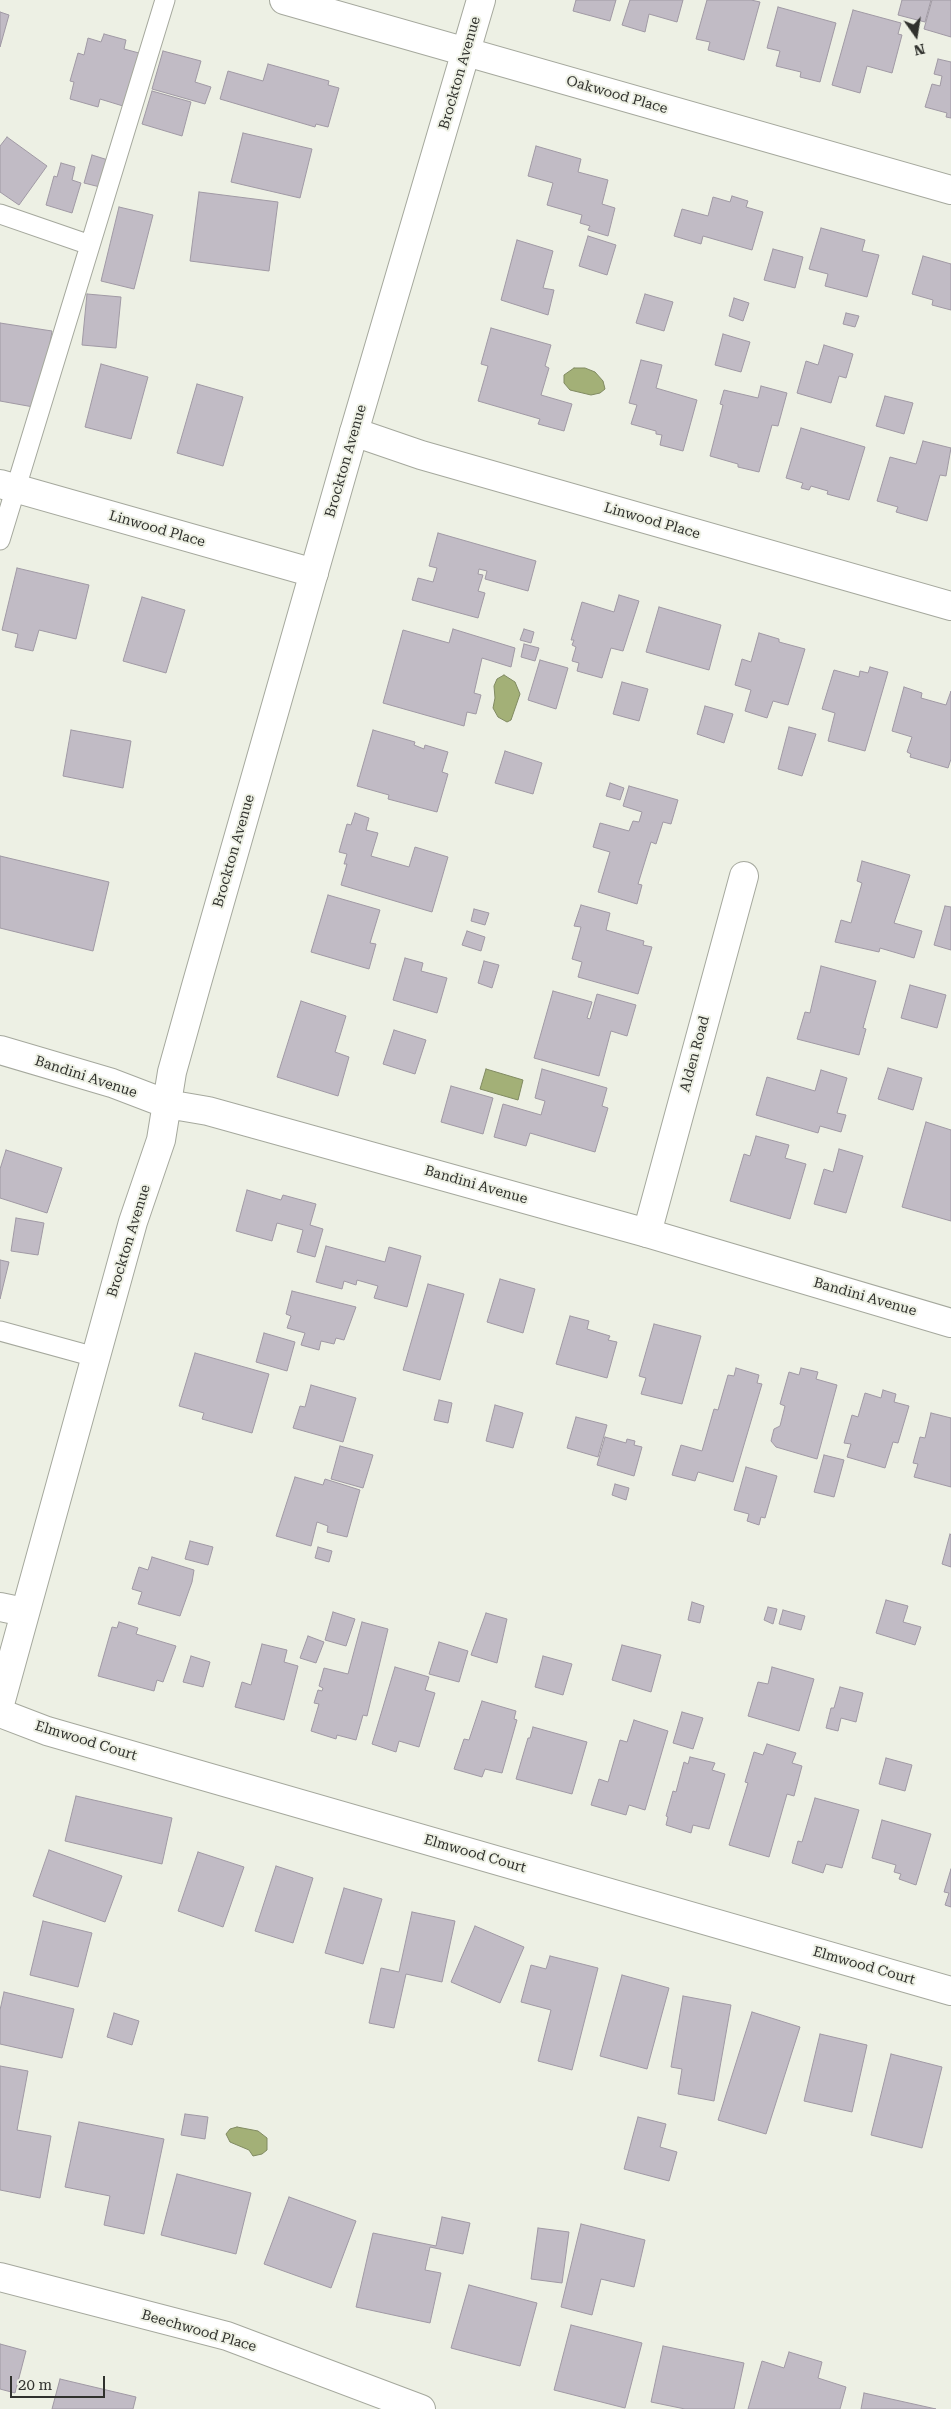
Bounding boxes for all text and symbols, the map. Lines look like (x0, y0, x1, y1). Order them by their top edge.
north arrow (891, 10, 941, 60)
street label: Brockton Avenue (436, 15, 484, 131)
text: N (912, 41, 926, 59)
street label: Oakwood Place (564, 73, 670, 117)
street label: Brockton Avenue (322, 403, 370, 519)
street label: Linwood Place (602, 499, 702, 543)
street label: Linwood Place (107, 507, 207, 551)
street label: Brockton Avenue (210, 793, 258, 909)
street label: Alden Road (677, 1014, 713, 1094)
street label: Bandini Avenue (33, 1053, 139, 1101)
street label: Bandini Avenue (422, 1162, 530, 1208)
street label: Brockton Avenue (104, 1183, 154, 1299)
street label: Bandini Avenue (811, 1274, 919, 1320)
street label: Elmwood Court (33, 1718, 139, 1764)
street label: Elmwood Court (422, 1831, 528, 1877)
street label: Elmwood Court (811, 1943, 917, 1989)
street label: Beechwood Place (140, 2307, 258, 2355)
scale bar (12, 2366, 108, 2398)
text: 20 m (18, 2376, 52, 2394)

